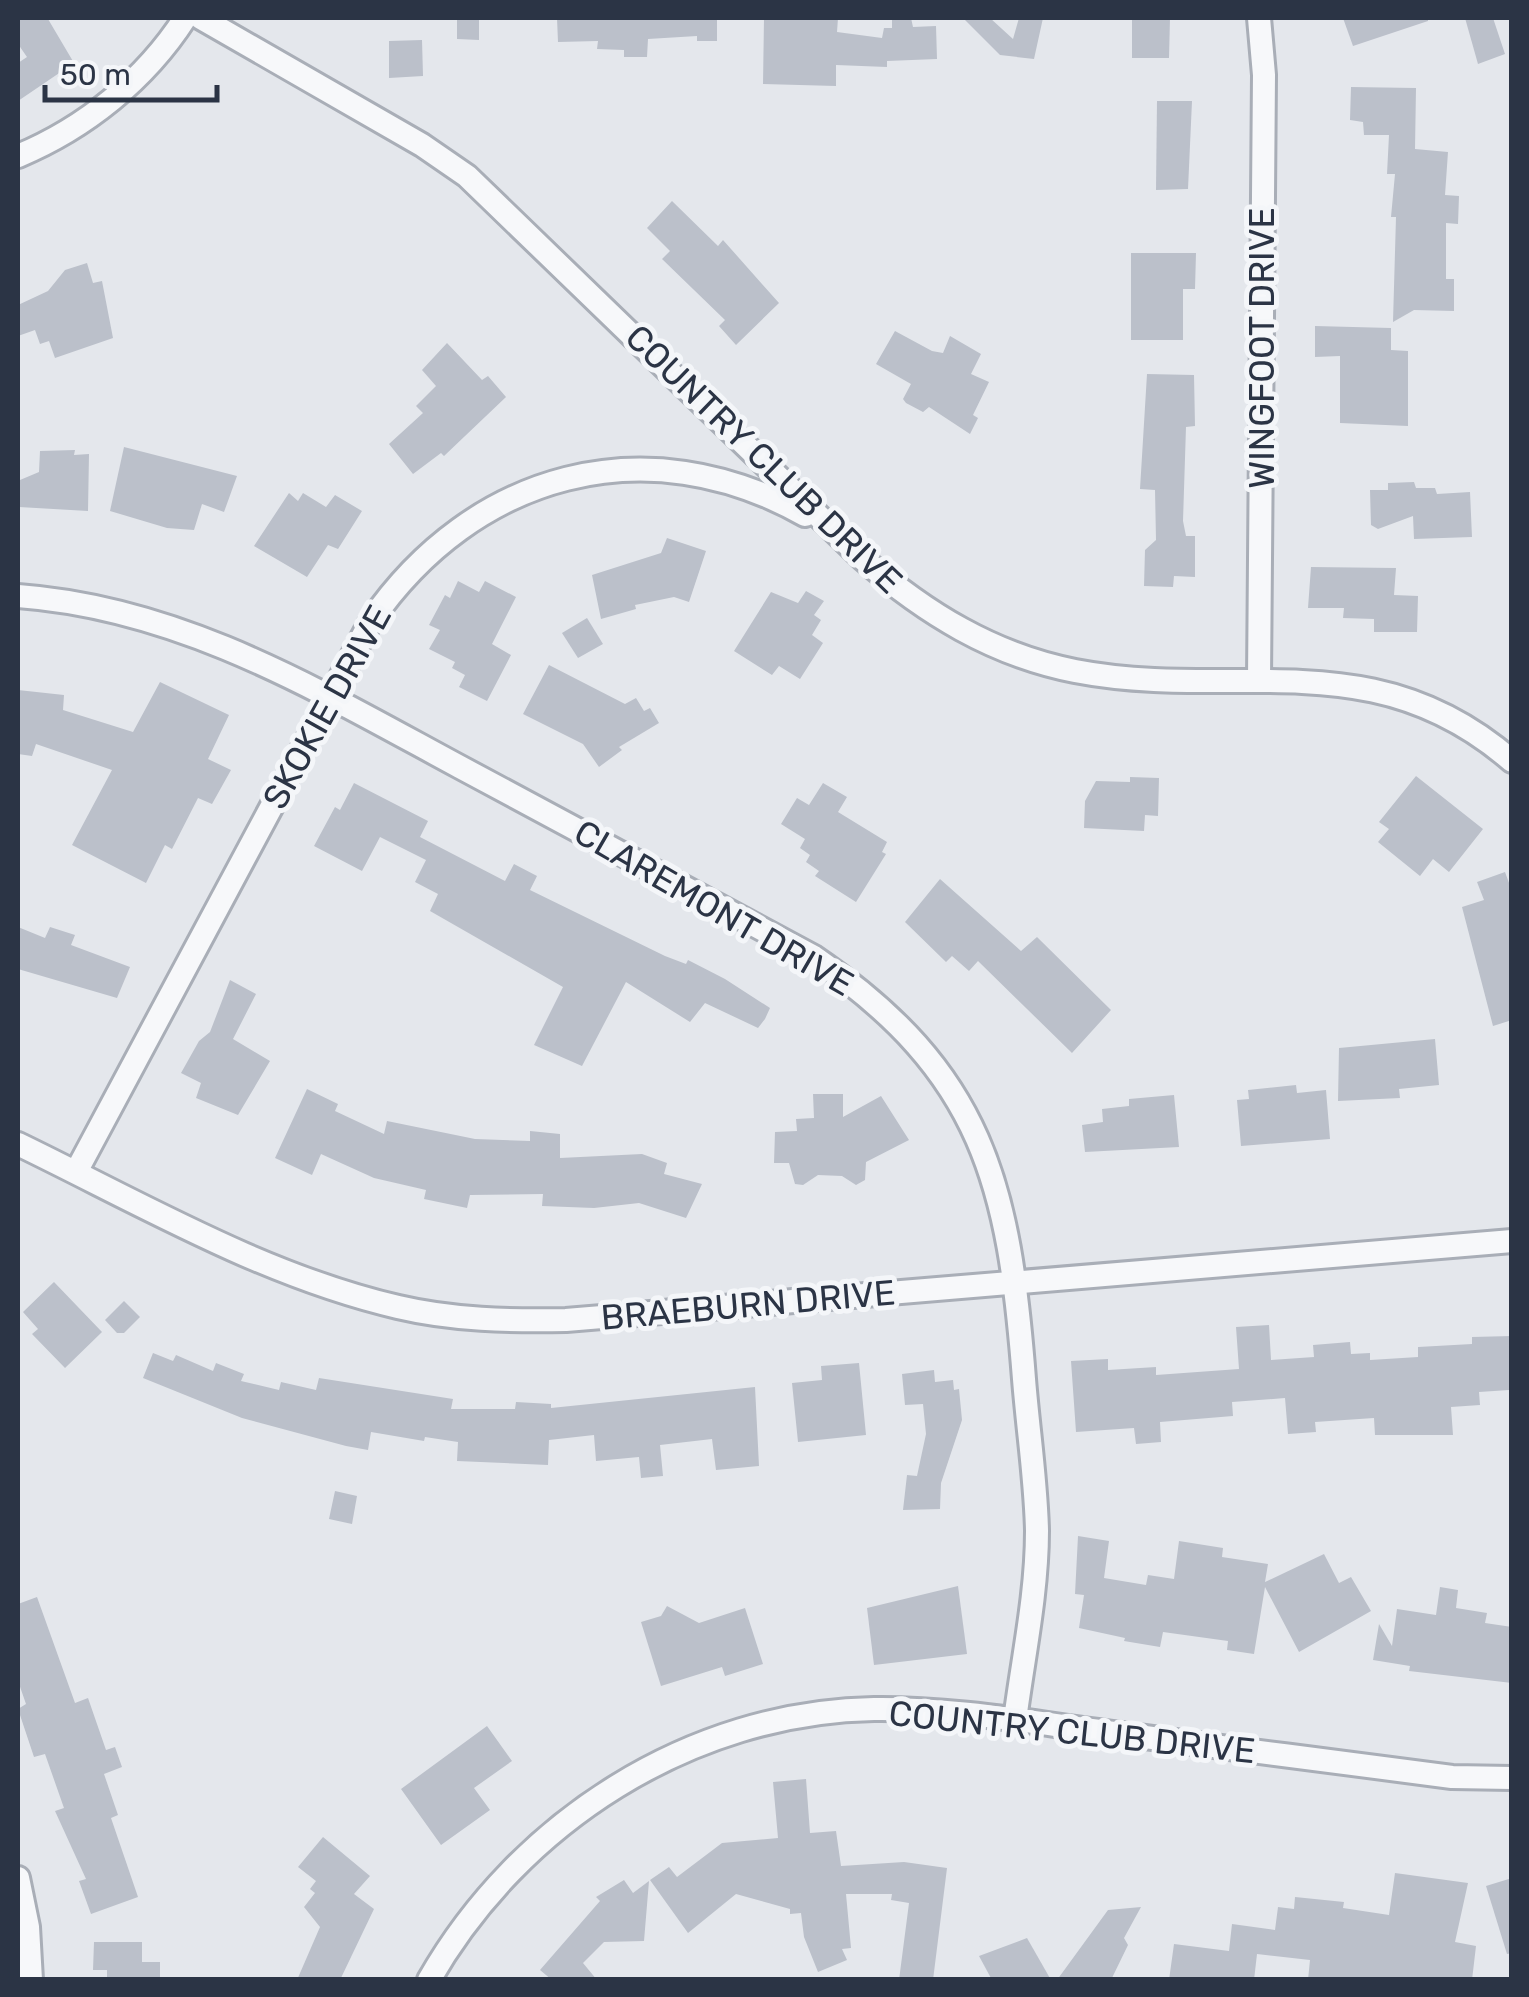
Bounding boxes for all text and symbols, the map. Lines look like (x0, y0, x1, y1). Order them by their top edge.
scale bar (45, 40, 218, 102)
text: 50 m (60, 57, 131, 93)
street label: WINGFOOT DRIVE (1241, 207, 1283, 489)
street label: COUNTRY CLUB DRIVE (617, 316, 911, 602)
street label: SKOKIE DRIVE (254, 598, 400, 816)
street label: CLAREMONT DRIVE (567, 811, 861, 1005)
street label: BRAEBURN DRIVE (599, 1271, 897, 1339)
street label: COUNTRY CLUB DRIVE (887, 1692, 1257, 1772)

